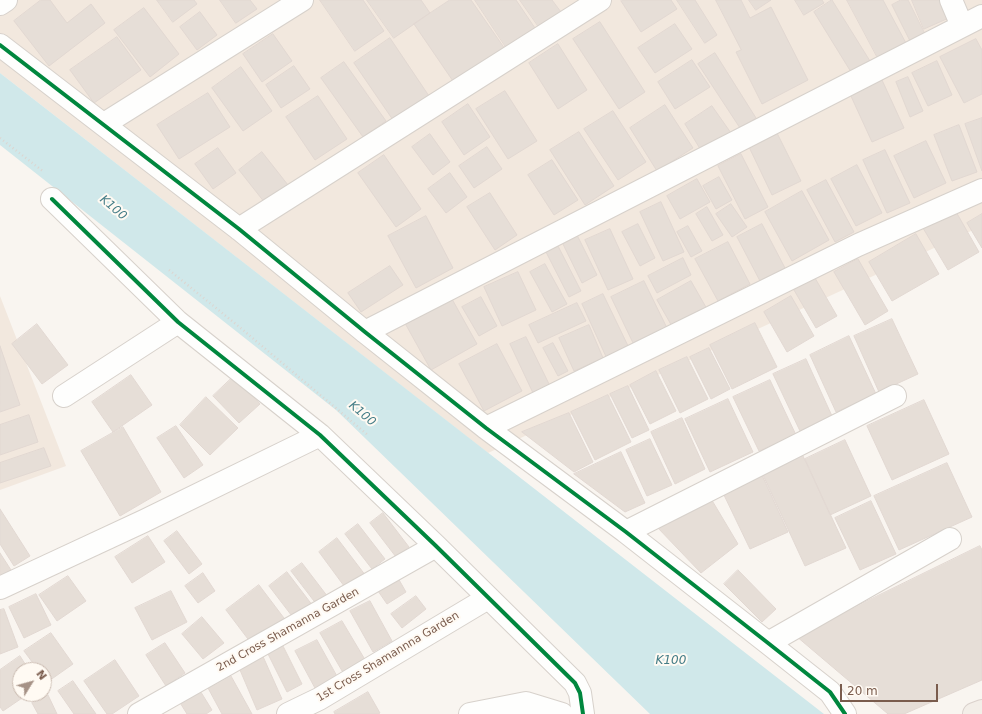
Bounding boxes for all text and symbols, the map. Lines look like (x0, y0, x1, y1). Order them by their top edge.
water label: K100 (97, 193, 129, 223)
water label: K100 (346, 399, 378, 429)
street label: 2nd Cross Shamanna Garden (215, 585, 361, 675)
street label: 1st Cross Shamannna Garden (314, 609, 462, 705)
water label: K100 (656, 654, 686, 668)
north arrow (12, 662, 52, 702)
text: N (33, 667, 49, 683)
scale bar (842, 676, 940, 702)
text: 20 m (847, 684, 878, 698)

